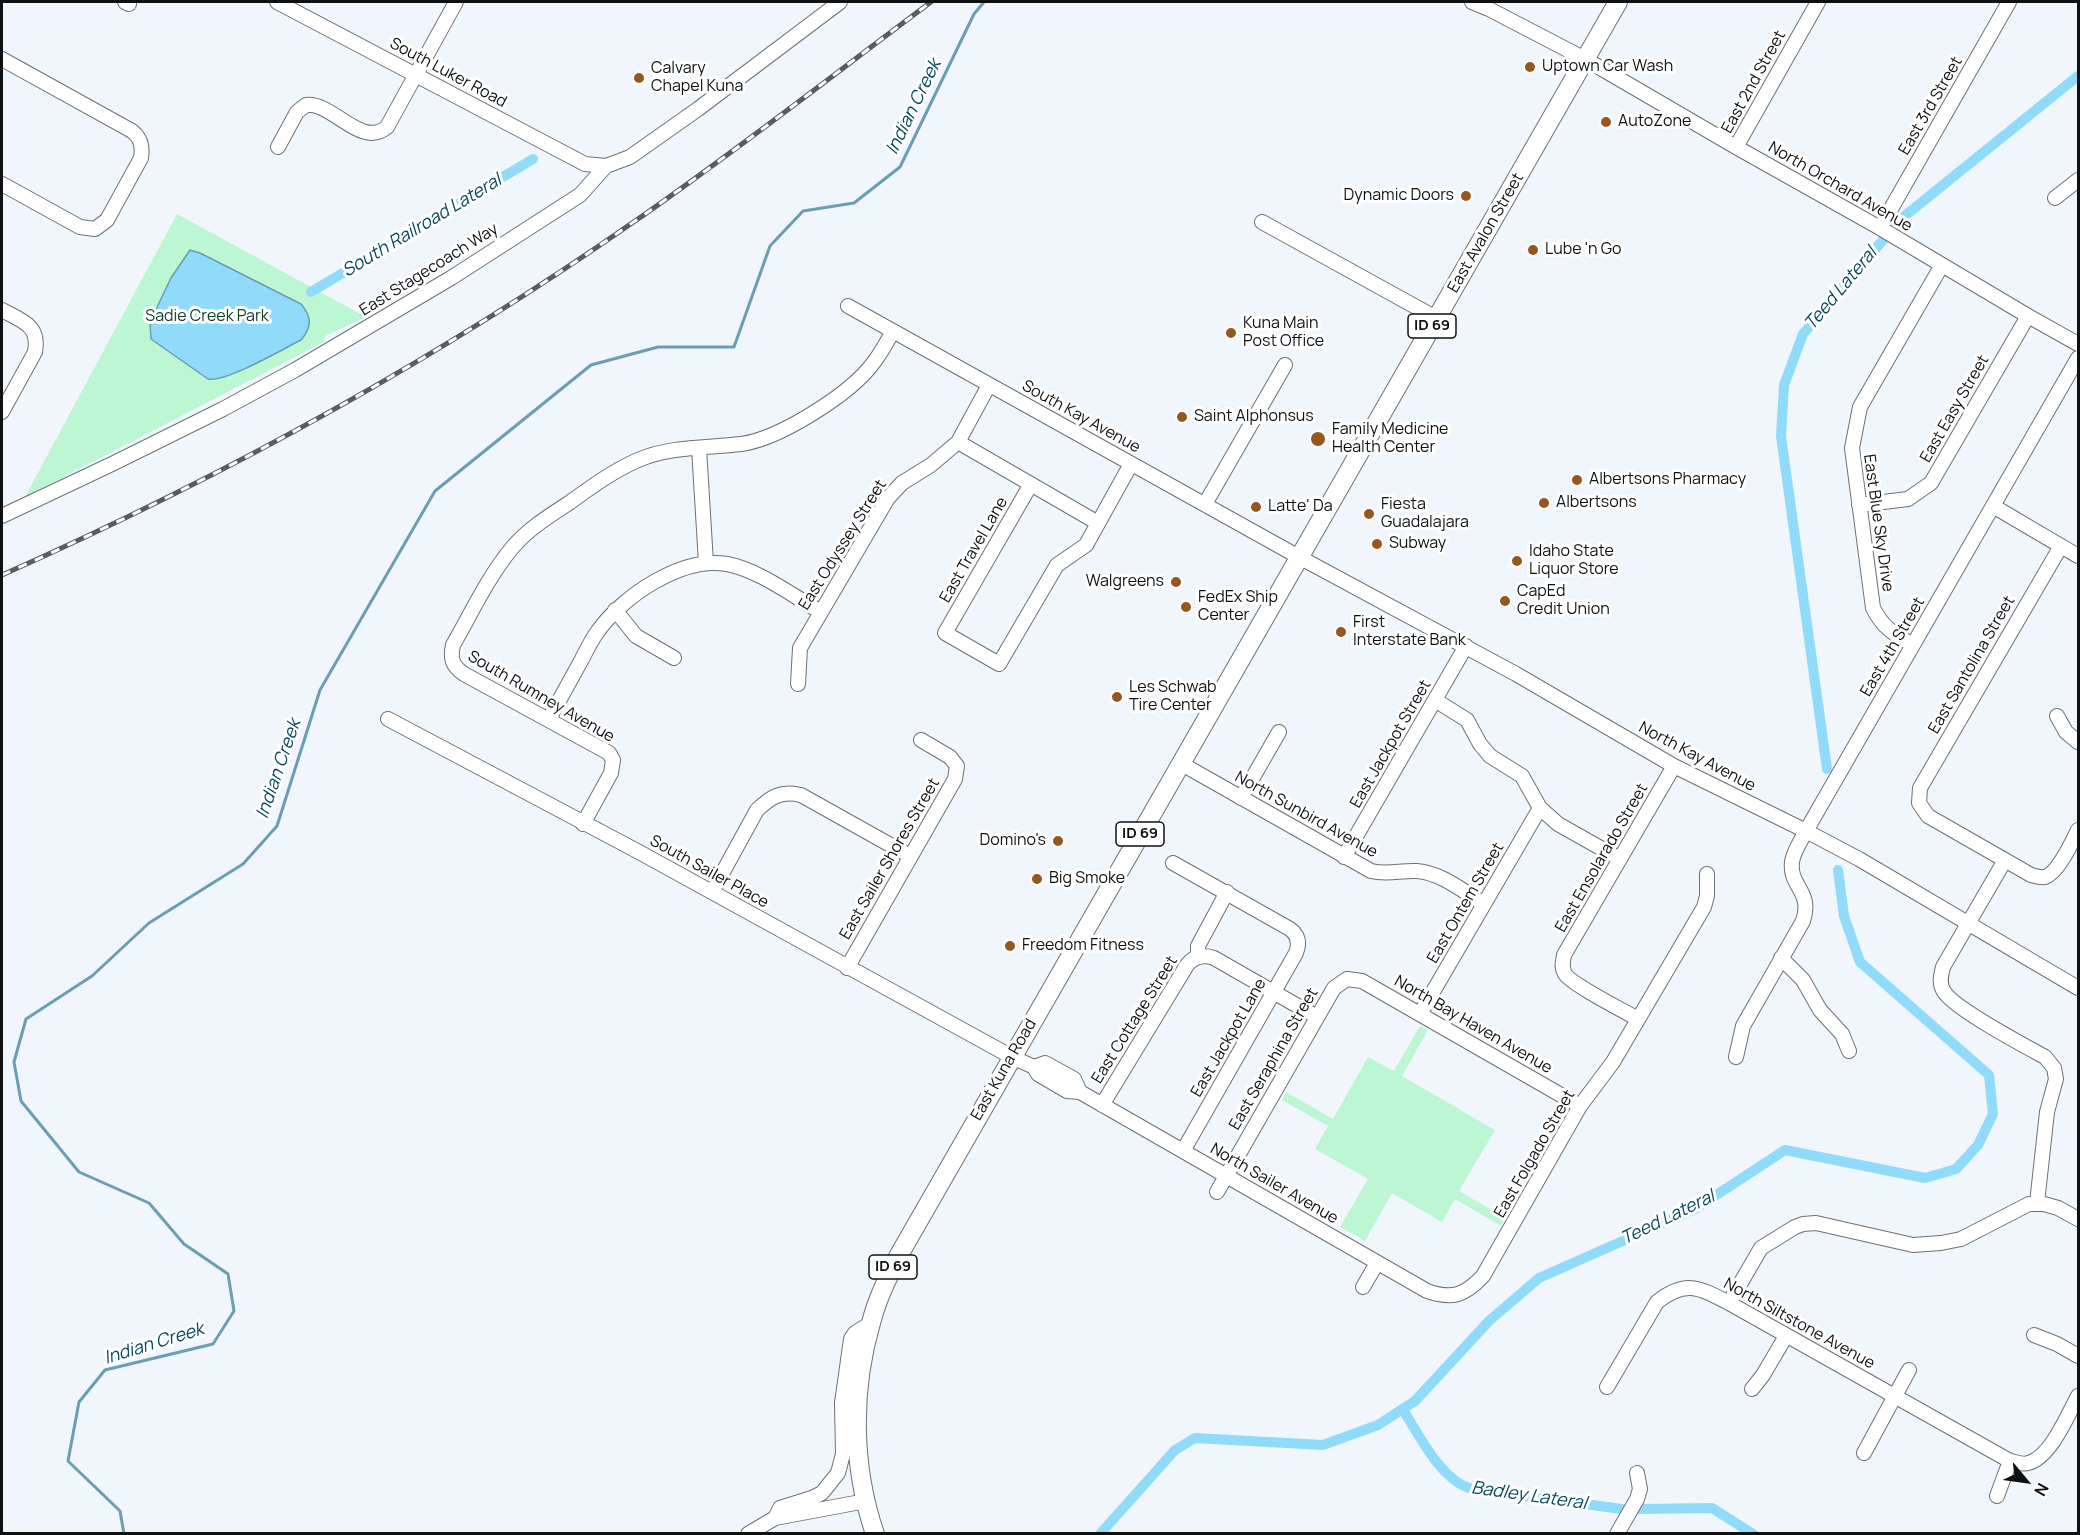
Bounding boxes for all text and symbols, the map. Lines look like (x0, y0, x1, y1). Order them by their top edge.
street label: East 2nd Street (1718, 27, 1790, 137)
street label: South Luker Road (386, 34, 510, 112)
street label: East 3rd Street (1895, 54, 1967, 158)
water label: Indian Creek (882, 56, 946, 158)
place label: Uptown Car Wash (1542, 57, 1673, 77)
place label: Calvary Chapel Kuna (651, 59, 743, 97)
marker: Uptown Car Wash (1523, 60, 1537, 74)
marker: Calvary Chapel Kuna (632, 71, 646, 85)
place label: AutoZone (1618, 112, 1691, 132)
marker: AutoZone (1599, 115, 1613, 129)
street label: North Orchard Avenue (1765, 138, 1915, 236)
water label: South Railroad Lateral (339, 170, 505, 282)
street label: East Avalon Street (1444, 170, 1528, 296)
place label: Dynamic Doors (1344, 186, 1454, 206)
marker: Dynamic Doors (1459, 189, 1473, 203)
street label: East Stagecoach Way (356, 220, 502, 320)
place label: Lube 'n Go (1545, 240, 1622, 260)
marker: Lube 'n Go (1526, 243, 1540, 257)
water label: Teed Lateral (1800, 243, 1882, 335)
park label: Sadie Creek Park (145, 307, 269, 327)
place label: Kuna Main Post Office (1243, 314, 1324, 352)
road number: ID 69 (1408, 314, 1456, 338)
marker: Kuna Main Post Office (1224, 326, 1238, 340)
street label: East Easy Street (1917, 352, 1993, 466)
street label: South Kay Avenue (1019, 377, 1143, 457)
place label: Saint Alphonsus (1194, 407, 1314, 427)
marker: Saint Alphonsus (1175, 410, 1189, 424)
place label: Family Medicine Health Center (1332, 420, 1448, 458)
marker: Family Medicine Health Center (1309, 430, 1327, 448)
street label: East Blue Sky Drive (1859, 453, 1897, 593)
place label: Albertsons Pharmacy (1589, 470, 1746, 490)
marker: Albertsons Pharmacy (1570, 473, 1584, 487)
street label: East Odyssey Street (795, 476, 891, 614)
place label: Albertsons (1556, 493, 1637, 513)
street label: East Travel Lane (936, 494, 1012, 606)
place label: Fiesta Guadalajara (1381, 495, 1469, 533)
marker: Albertsons (1537, 496, 1551, 510)
place label: Latte' Da (1268, 497, 1333, 517)
marker: Latte' Da (1249, 500, 1263, 514)
marker: Fiesta Guadalajara (1362, 507, 1376, 521)
place label: Subway (1389, 534, 1446, 554)
marker: Subway (1370, 537, 1384, 551)
place label: Idaho State Liquor Store (1529, 542, 1619, 580)
marker: Idaho State Liquor Store (1510, 554, 1524, 568)
place label: Walgreens (1086, 572, 1164, 592)
marker: Walgreens (1169, 575, 1183, 589)
place label: CapEd Credit Union (1517, 582, 1610, 620)
place label: FedEx Ship Center (1198, 588, 1278, 626)
street label: East Santolina Street (1925, 593, 2019, 737)
marker: CapEd Credit Union (1498, 594, 1512, 608)
street label: East 4th Street (1857, 594, 1929, 700)
marker: FedEx Ship Center (1179, 600, 1193, 614)
place label: First Interstate Bank (1353, 613, 1466, 651)
marker: First Interstate Bank (1334, 625, 1348, 639)
street label: South Rumney Avenue (464, 647, 618, 747)
street label: East Jackpot Street (1347, 677, 1435, 811)
place label: Les Schwab Tire Center (1129, 678, 1217, 716)
marker: Les Schwab Tire Center (1110, 690, 1124, 704)
water label: Indian Creek (252, 717, 306, 821)
street label: North Kay Avenue (1635, 718, 1759, 796)
street label: North Sunbird Avenue (1231, 768, 1381, 862)
street label: East Sailer Shores Street (836, 775, 944, 943)
street label: East Ensolarado Street (1552, 780, 1652, 936)
road number: ID 69 (1116, 822, 1164, 846)
street label: South Sailer Place (646, 831, 772, 913)
place label: Domino's (980, 831, 1046, 851)
marker: Domino's (1051, 834, 1065, 848)
street label: East Ontem Street (1424, 839, 1508, 967)
place label: Big Smoke (1049, 869, 1125, 889)
marker: Big Smoke (1030, 872, 1044, 886)
place label: Freedom Fitness (1022, 936, 1144, 956)
marker: Freedom Fitness (1003, 939, 1017, 953)
street label: East Cottage Street (1088, 953, 1182, 1087)
street label: North Bay Haven Avenue (1391, 972, 1555, 1078)
street label: East Jackpot Lane (1187, 975, 1271, 1101)
street label: East Seraphina Street (1225, 985, 1323, 1133)
street label: East Kuna Road (967, 1016, 1041, 1124)
street label: East Folgado Street (1491, 1087, 1579, 1221)
street label: North Sailer Avenue (1207, 1140, 1341, 1228)
water label: Teed Lateral (1618, 1186, 1718, 1250)
road number: ID 69 (869, 1255, 917, 1279)
street label: North Siltstone Avenue (1720, 1274, 1878, 1374)
water label: Indian Creek (102, 1319, 206, 1369)
north arrow (1996, 1451, 2056, 1511)
water label: Badley Lateral (1470, 1477, 1588, 1515)
text: N (2029, 1479, 2054, 1500)

